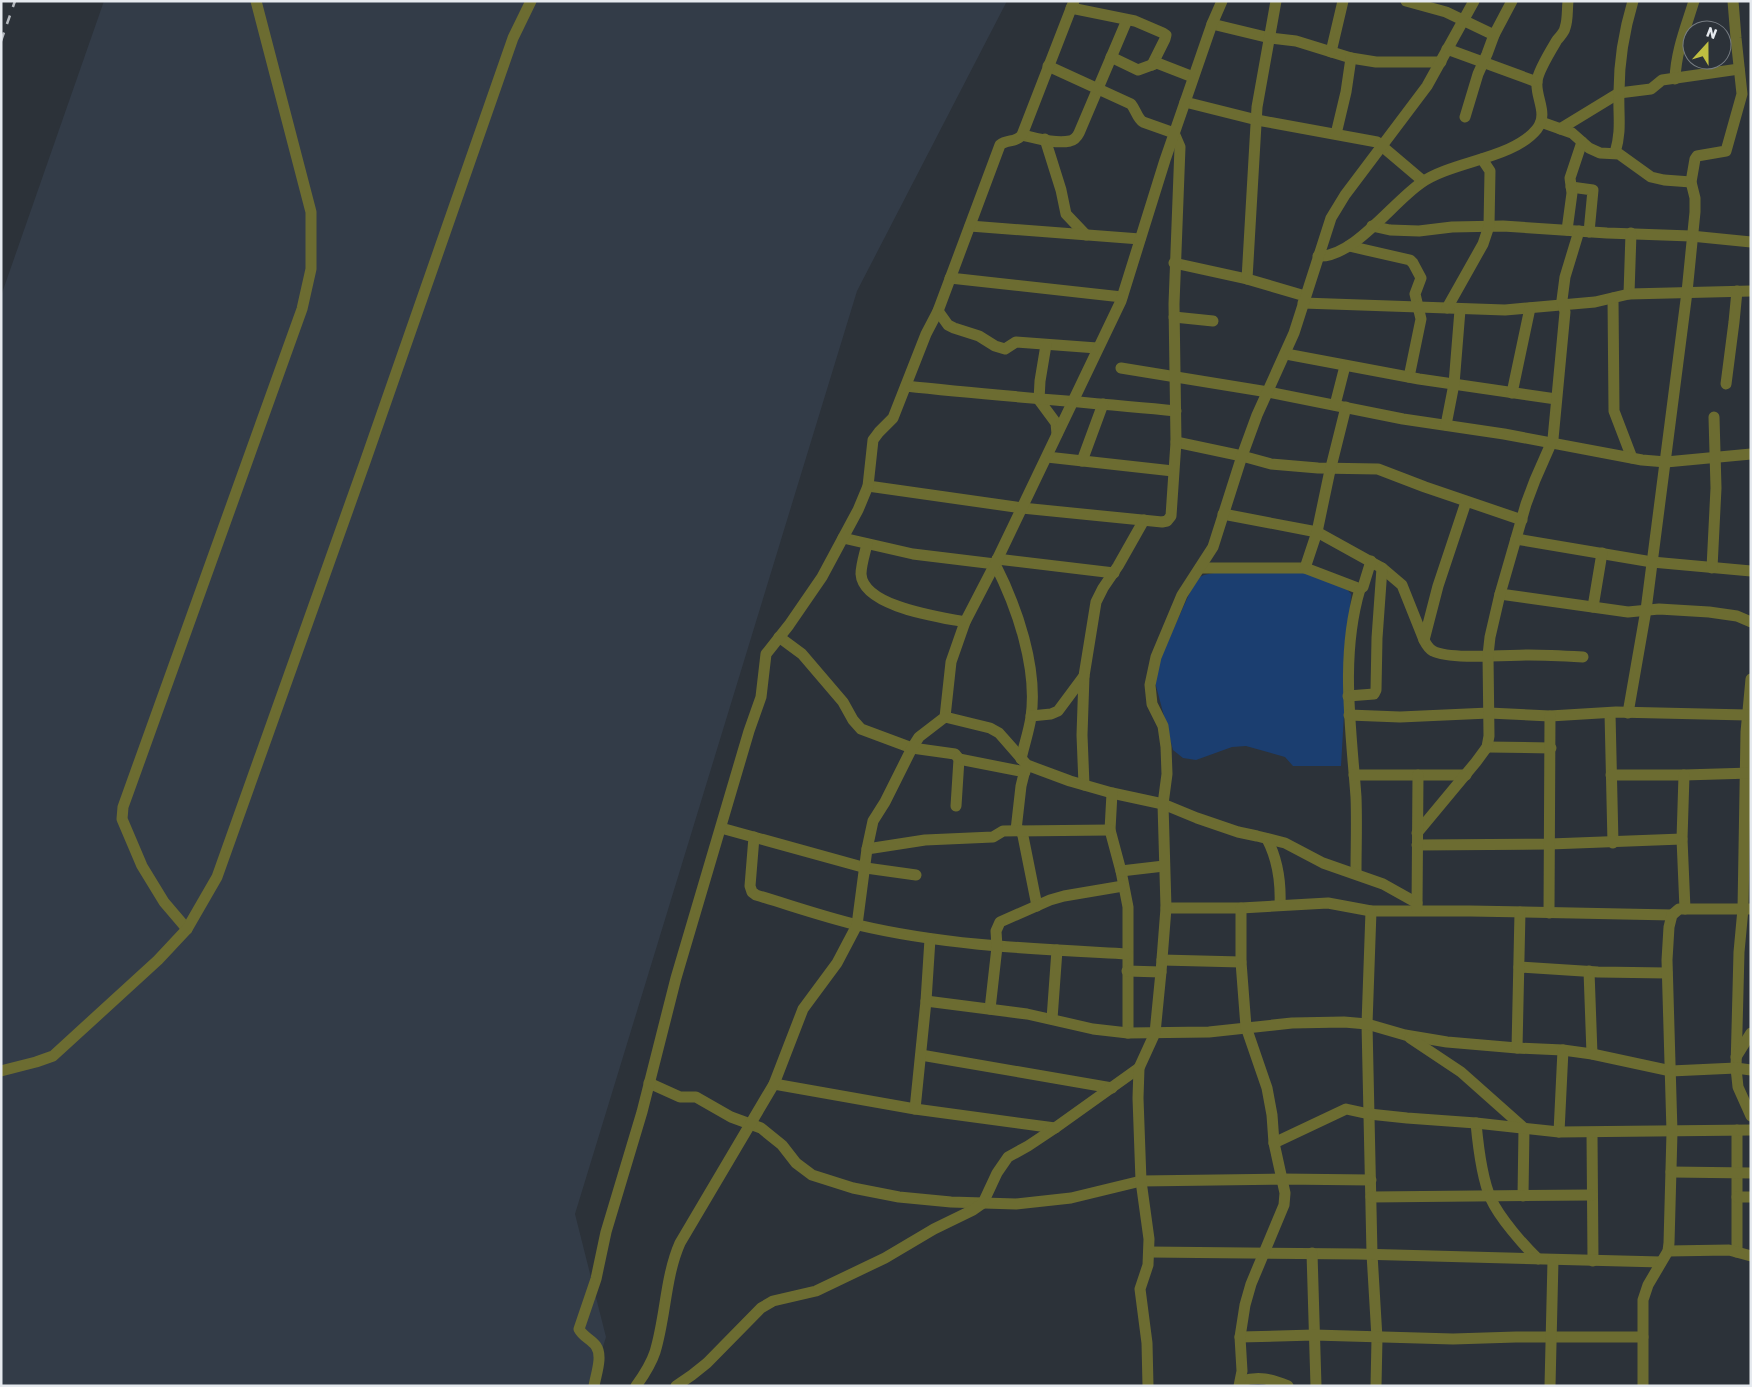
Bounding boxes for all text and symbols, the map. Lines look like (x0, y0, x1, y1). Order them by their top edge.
north arrow (1682, 20, 1732, 70)
text: N (1704, 24, 1719, 43)

